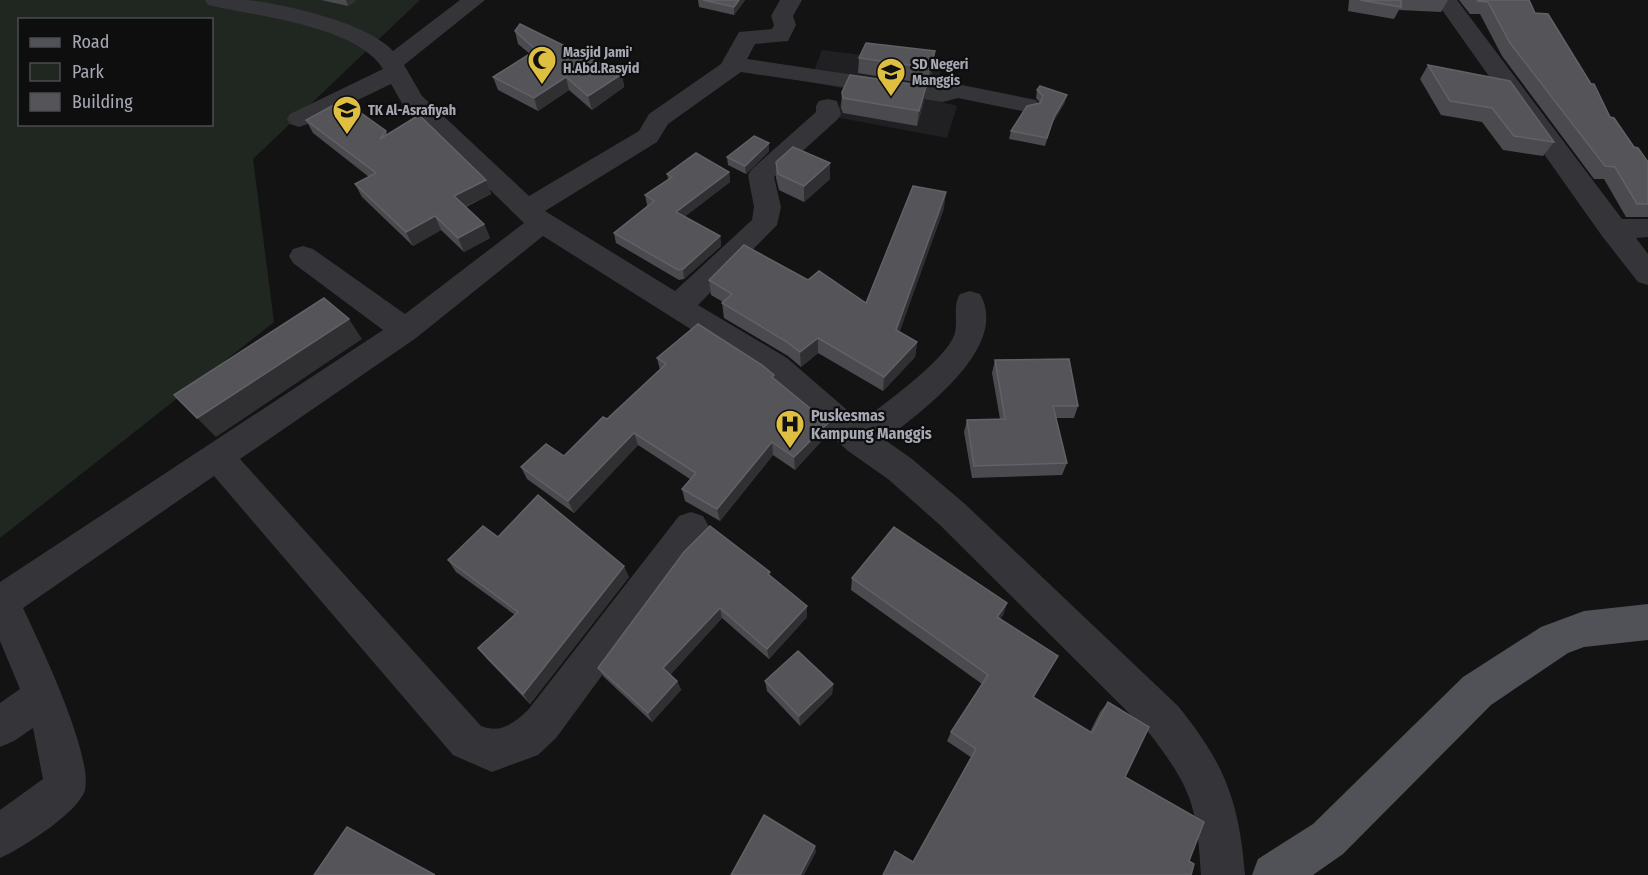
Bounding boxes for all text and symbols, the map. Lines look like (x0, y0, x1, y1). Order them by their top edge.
legend (18, 18, 213, 126)
text: Road (72, 31, 109, 53)
mosque icon: Masjid Jami' H.Abd.Rasyid (526, 44, 558, 86)
place label: Masjid Jami' H.Abd.Rasyid (563, 44, 639, 77)
school or university icon: SD Negeri Manggis (875, 56, 907, 98)
place label: SD Negeri Manggis (912, 56, 969, 89)
text: Park (72, 61, 105, 83)
text: Building (72, 91, 133, 113)
school or university icon: TK Al-Asrafiyah (331, 94, 363, 136)
place label: TK Al-Asrafiyah (368, 102, 456, 119)
place label: Puskesmas Kampung Manggis (811, 406, 932, 443)
hospital icon: Puskesmas Kampung Manggis (774, 408, 806, 450)

